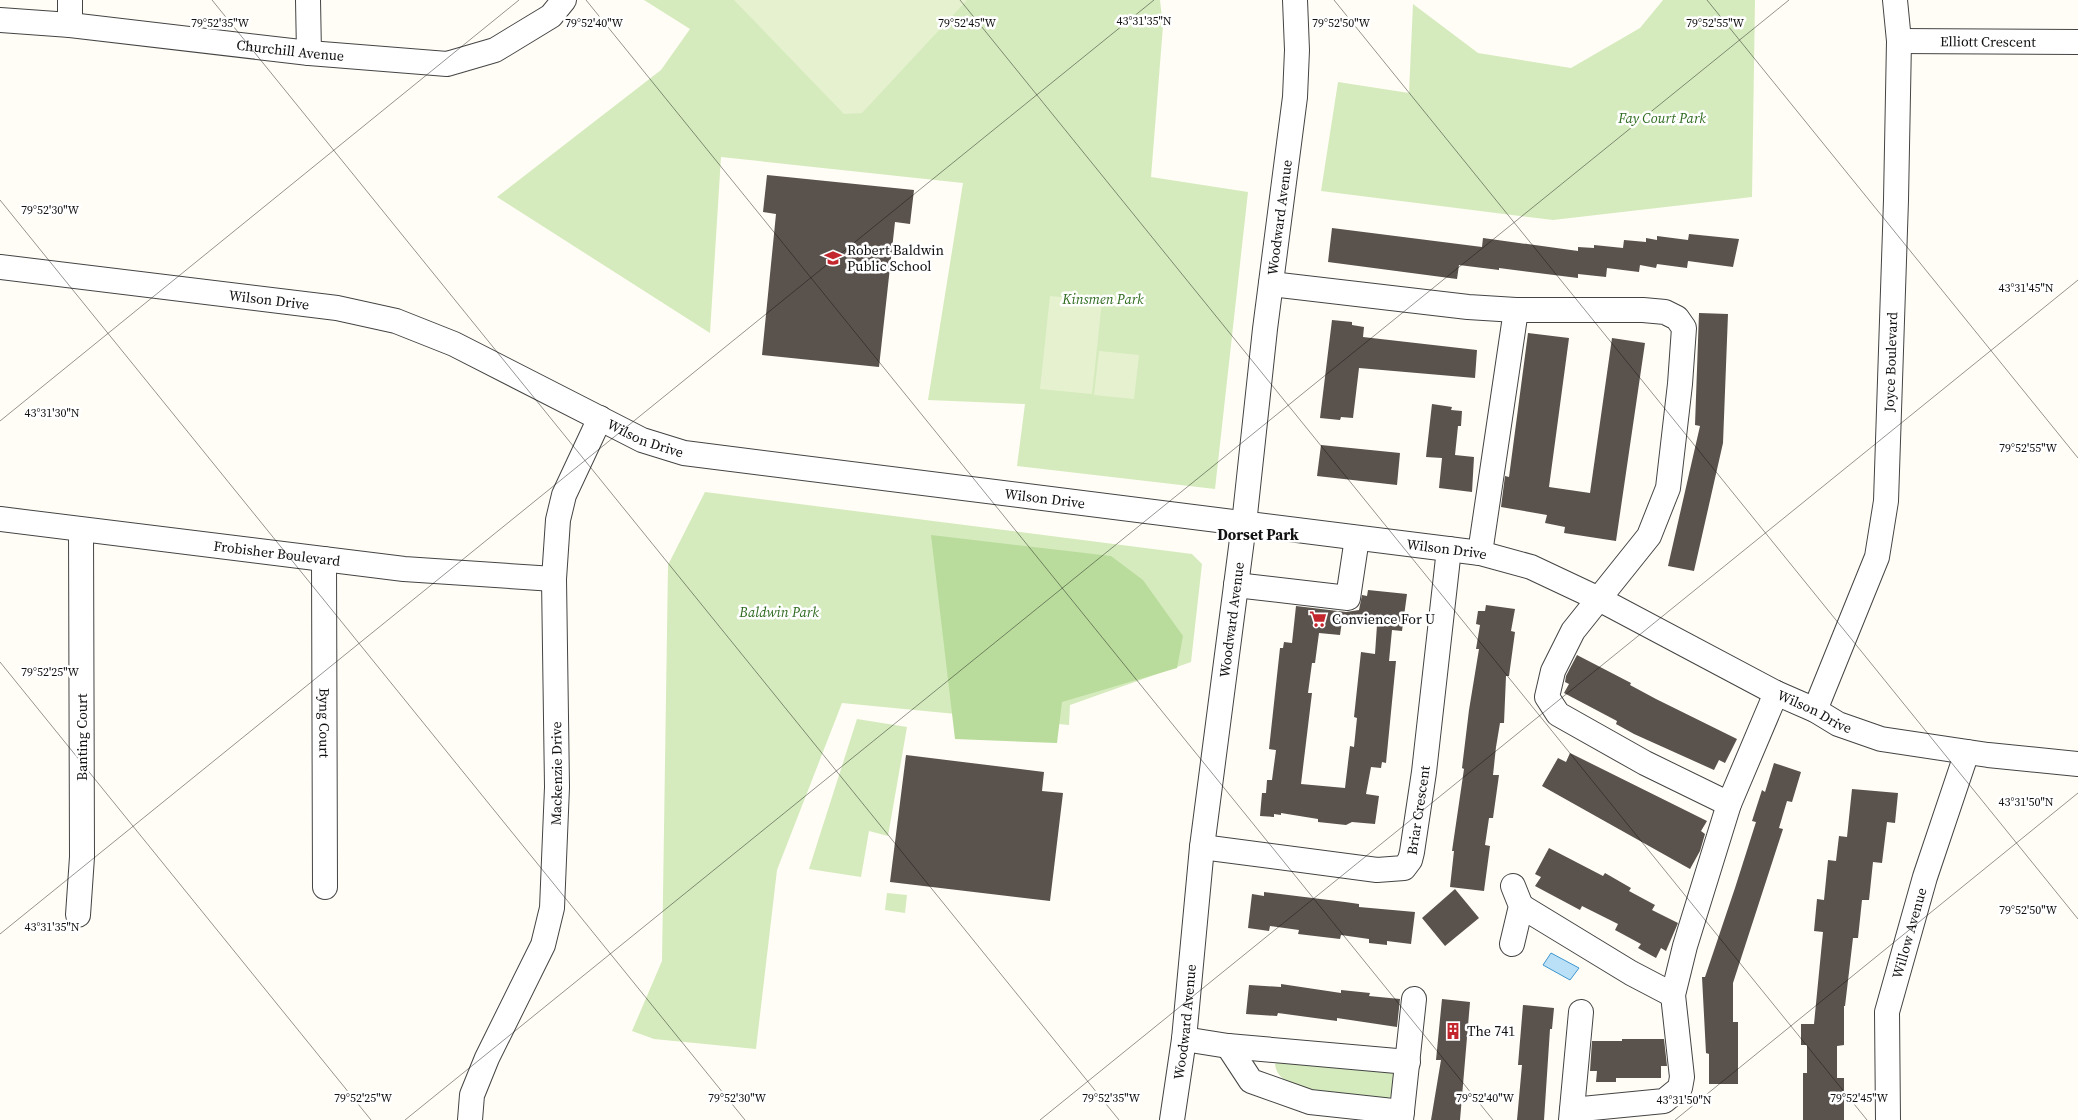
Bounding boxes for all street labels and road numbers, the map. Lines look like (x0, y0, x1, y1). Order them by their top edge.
street label: Elliott Crescent (1940, 31, 2036, 52)
street label: Churchill Avenue (235, 35, 345, 66)
street label: Woodward Avenue (1262, 159, 1297, 276)
street label: Wilson Drive (228, 285, 310, 315)
street label: Joyce Boulevard (1879, 312, 1902, 413)
street label: Wilson Drive (604, 414, 686, 462)
street label: Wilson Drive (1003, 483, 1086, 513)
street label: Wilson Drive (1405, 534, 1489, 564)
street label: Frobisher Boulevard (212, 536, 341, 571)
street label: Woodward Avenue (1214, 561, 1249, 679)
street label: Wilson Drive (1774, 685, 1854, 738)
street label: Byng Court (314, 688, 335, 759)
street label: Banting Court (72, 693, 92, 781)
street label: Mackenzie Drive (545, 721, 567, 826)
street label: Briar Crescent (1402, 764, 1435, 856)
street label: Willow Avenue (1887, 885, 1931, 981)
street label: Woodward Avenue (1168, 963, 1201, 1081)

